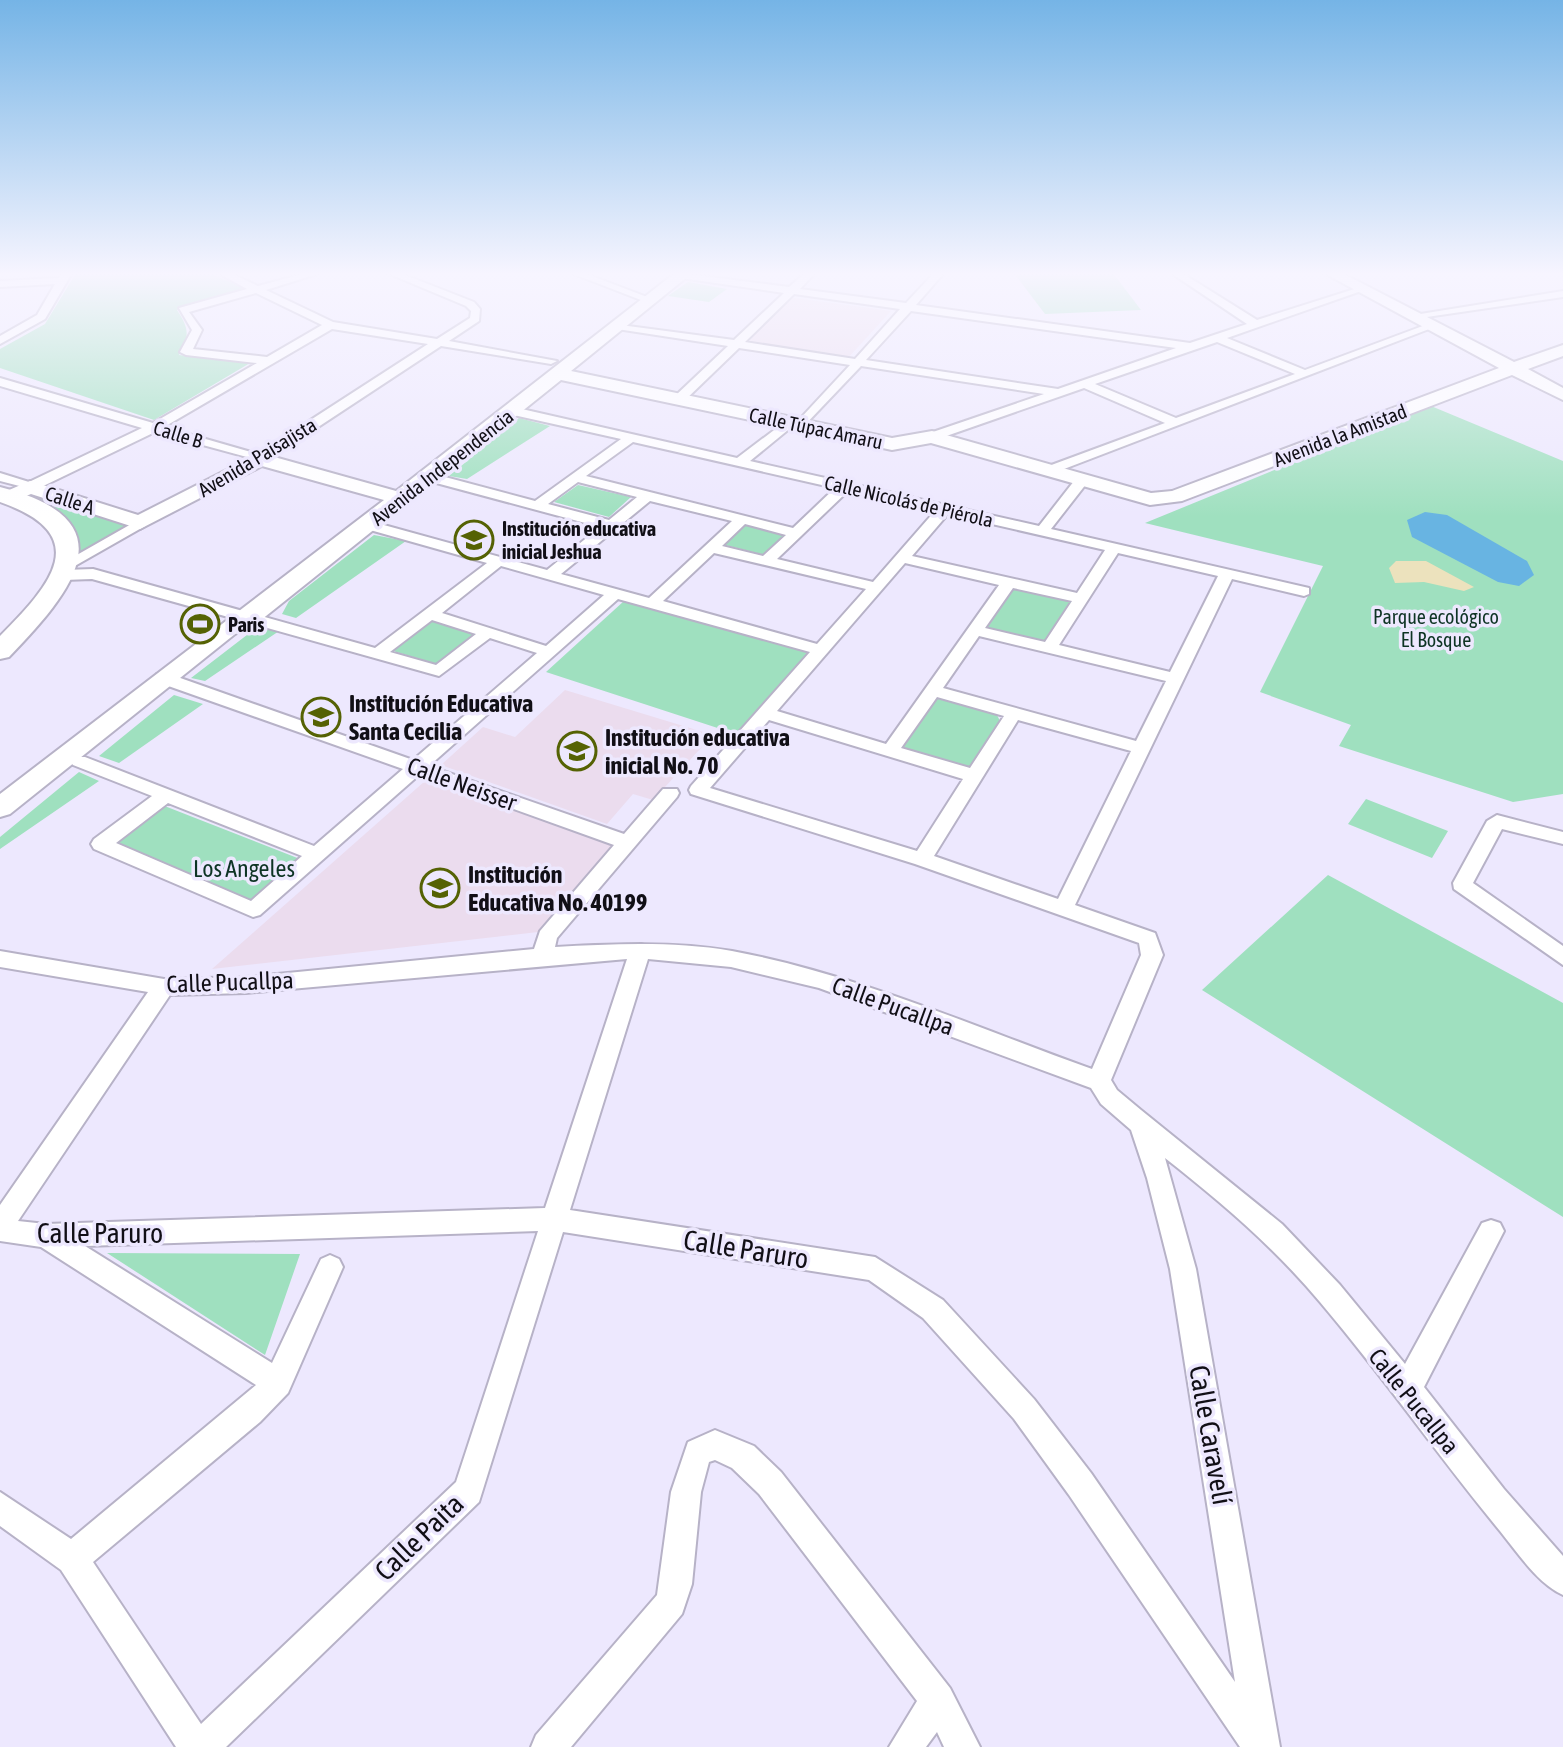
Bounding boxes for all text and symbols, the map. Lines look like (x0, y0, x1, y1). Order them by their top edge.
street label: Avenida la Amistad (1270, 399, 1410, 471)
street label: Calle Túpac Amaru (747, 403, 885, 453)
street label: Avenida Independencia (366, 404, 518, 530)
street label: Avenida Paisajista (194, 413, 320, 501)
street label: Calle B (151, 416, 206, 452)
street label: Calle Nicolás de Piérola (822, 470, 996, 532)
street label: Calle A (43, 481, 98, 519)
place label: Institución educativa inicial Jeshua (502, 517, 656, 563)
school or university icon: Institución educativa inicial Jeshua (453, 519, 495, 561)
sports icon: Paris (179, 603, 221, 645)
park label: Parque ecológico El Bosque (1373, 605, 1499, 651)
place label: Paris (228, 613, 264, 636)
place label: Institución Educativa Santa Cecilia (349, 690, 533, 745)
school or university icon: Institución Educativa Santa Cecilia (300, 696, 342, 738)
place label: Institución educativa inicial No. 70 (605, 724, 790, 779)
school or university icon: Institución educativa inicial No. 70 (556, 730, 598, 772)
street label: Calle Neisser (404, 752, 521, 817)
park label: Los Angeles (193, 855, 295, 882)
place label: Institución Educativa No. 40199 (468, 861, 647, 916)
school or university icon: Institución Educativa No. 40199 (419, 867, 461, 909)
street label: Calle Pucallpa (166, 966, 294, 998)
street label: Calle Pucallpa (829, 972, 957, 1040)
street label: Calle Paruro (37, 1217, 163, 1249)
street label: Calle Paruro (681, 1223, 811, 1275)
street label: Calle Pucallpa (1363, 1343, 1465, 1459)
street label: Calle Caravelí (1183, 1363, 1239, 1507)
street label: Calle Paita (368, 1487, 470, 1587)

